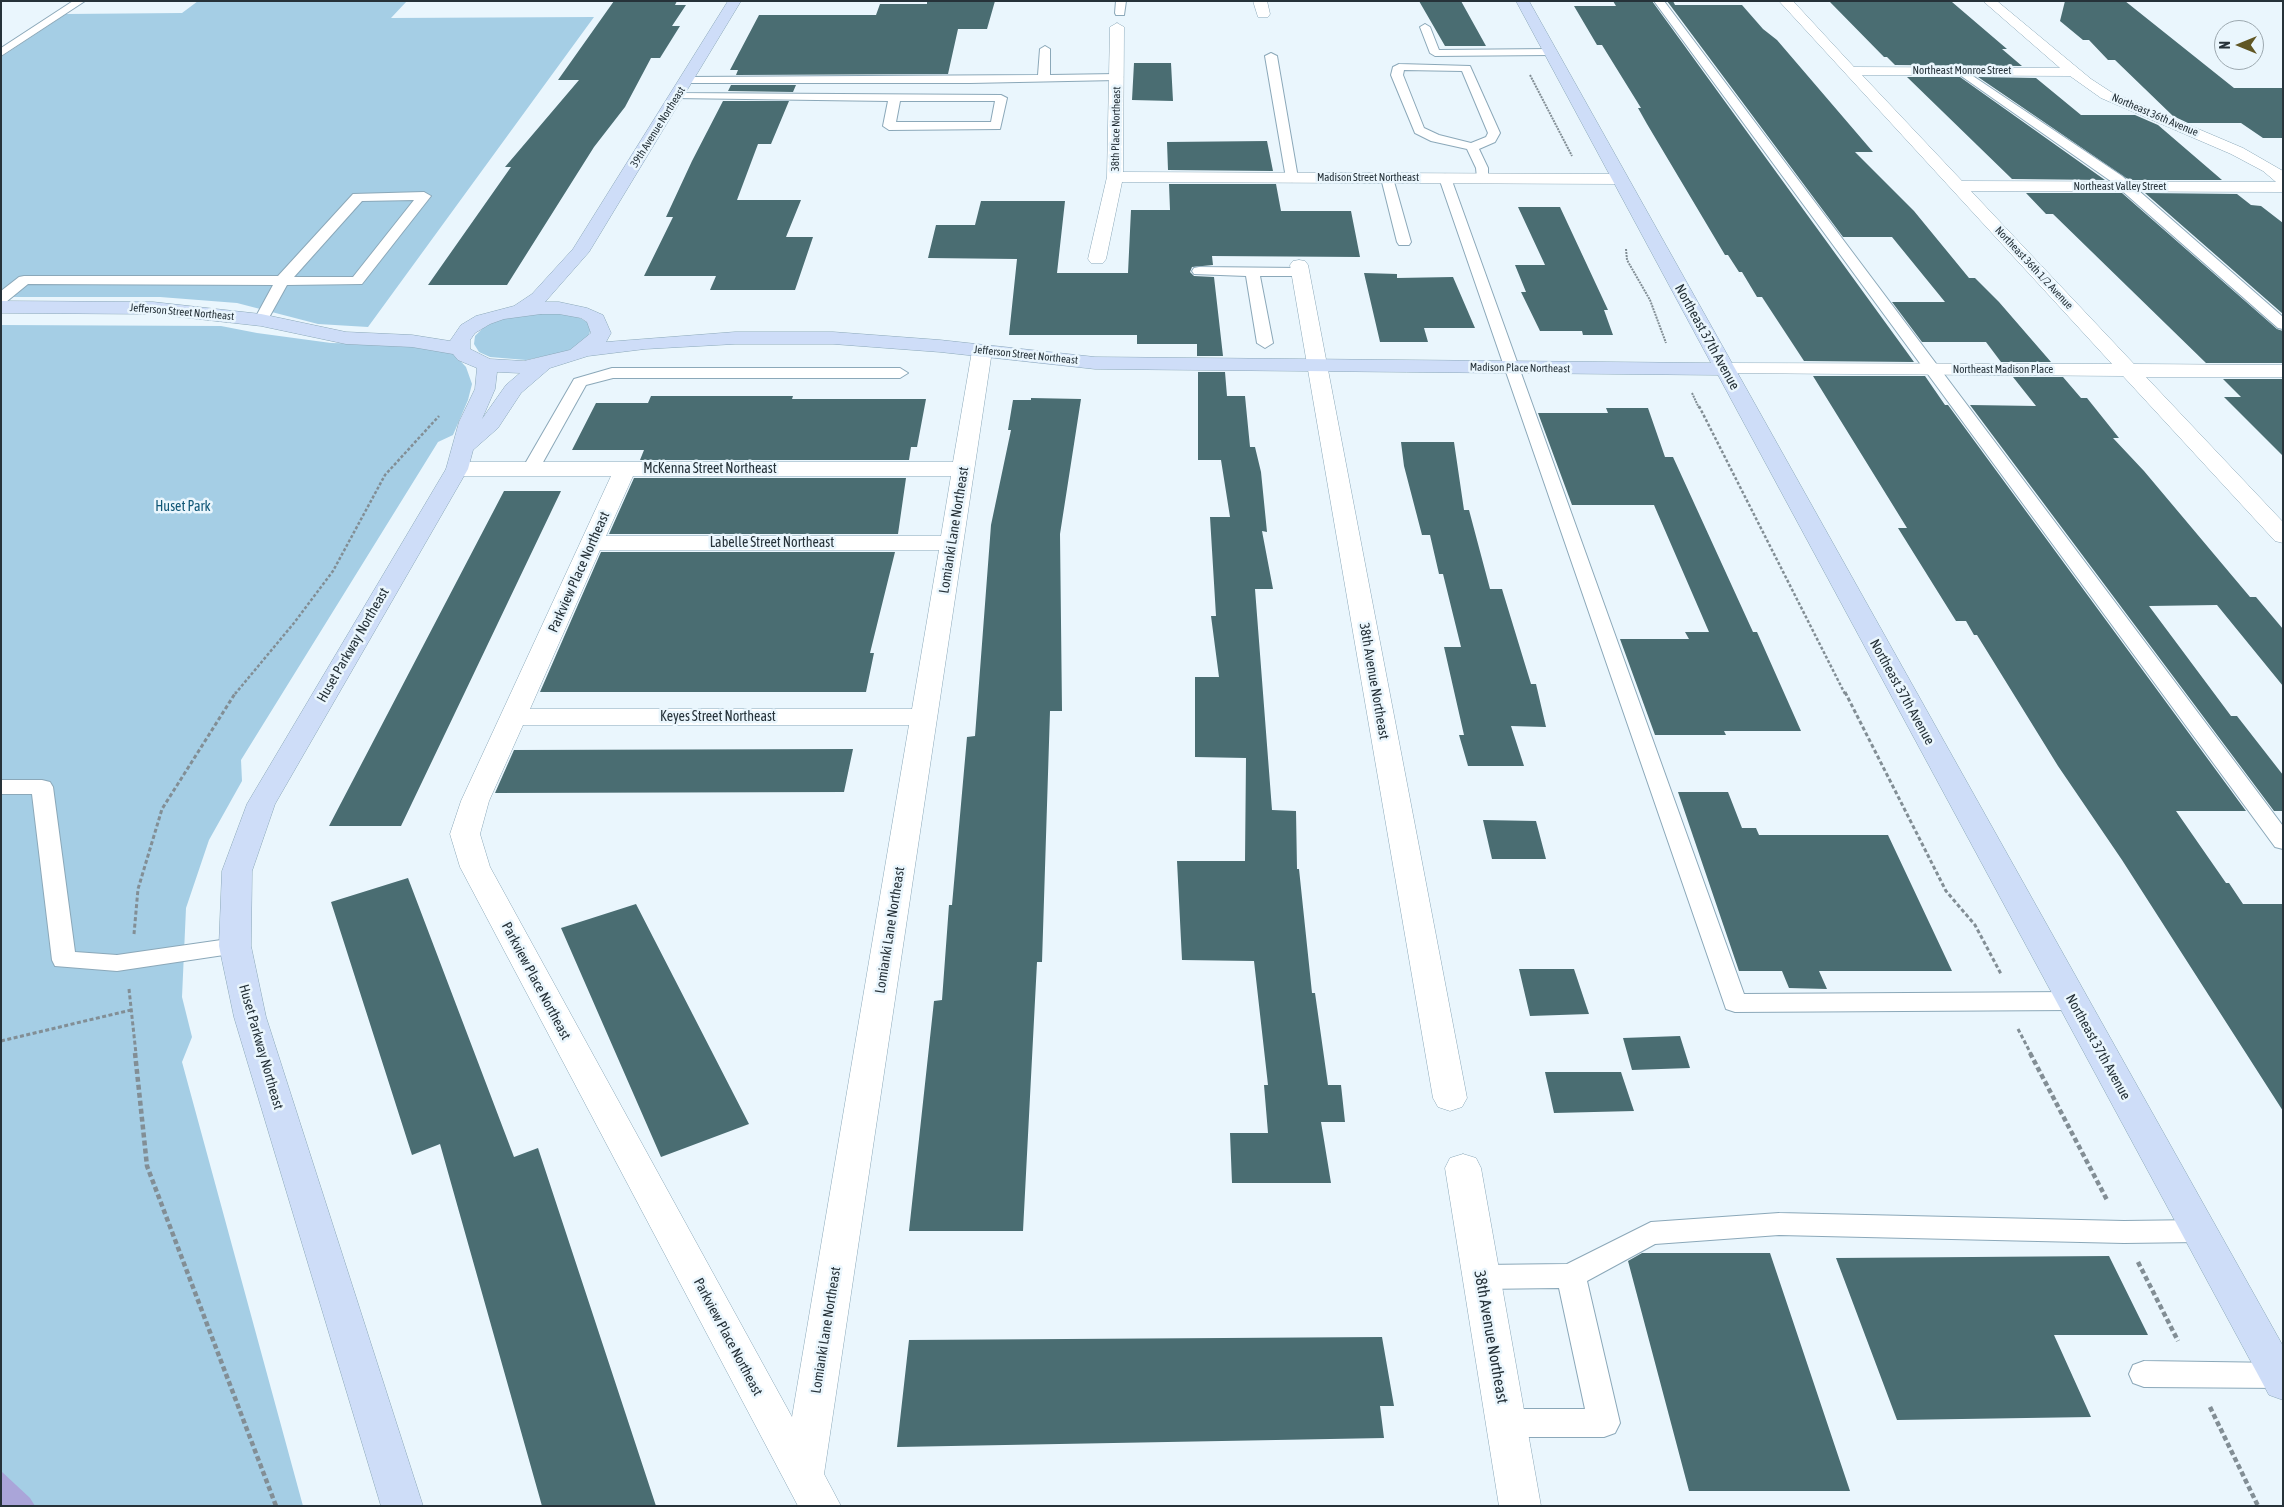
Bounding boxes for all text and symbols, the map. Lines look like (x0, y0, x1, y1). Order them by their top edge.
north arrow (2214, 20, 2264, 70)
text: N (2217, 41, 2233, 49)
street label: Northeast Monroe Street (1913, 64, 2011, 78)
street label: 39th Avenue Northeast (628, 84, 688, 170)
street label: 38th Place Northeast (1109, 86, 1123, 172)
street label: Northeast 36th Avenue (2110, 91, 2200, 139)
street label: Madison Street Northeast (1317, 171, 1419, 185)
street label: Northeast Valley Street (2074, 180, 2166, 194)
street label: Northeast 36th 1/2 Avenue (1992, 224, 2076, 312)
street label: Northeast 37th Avenue (1671, 281, 1743, 393)
street label: Jefferson Street Northeast (129, 301, 235, 323)
street label: Jefferson Street Northeast (973, 343, 1079, 367)
street label: Madison Place Northeast (1470, 361, 1570, 375)
street label: Northeast Madison Place (1953, 363, 2053, 377)
street label: McKenna Street Northeast (643, 461, 777, 477)
street label: Lomianki Lane Northeast (936, 465, 972, 595)
park label: Huset Park (155, 499, 211, 515)
street label: Parkview Place Northeast (545, 509, 613, 635)
street label: Labelle Street Northeast (710, 535, 834, 551)
street label: Huset Parkway Northeast (313, 585, 393, 705)
street label: 38th Avenue Northeast (1355, 621, 1393, 741)
street label: Northeast 37th Avenue (1866, 636, 1938, 748)
street label: Keyes Street Northeast (660, 709, 776, 725)
street label: Lomianki Lane Northeast (872, 865, 908, 995)
street label: Parkview Place Northeast (498, 919, 574, 1043)
street label: Huset Parkway Northeast (235, 982, 287, 1112)
street label: Northeast 37th Avenue (2062, 991, 2134, 1103)
street label: Lomianki Lane Northeast (808, 1265, 844, 1395)
street label: 38th Avenue Northeast (1470, 1269, 1512, 1405)
street label: Parkview Place Northeast (690, 1275, 766, 1399)

